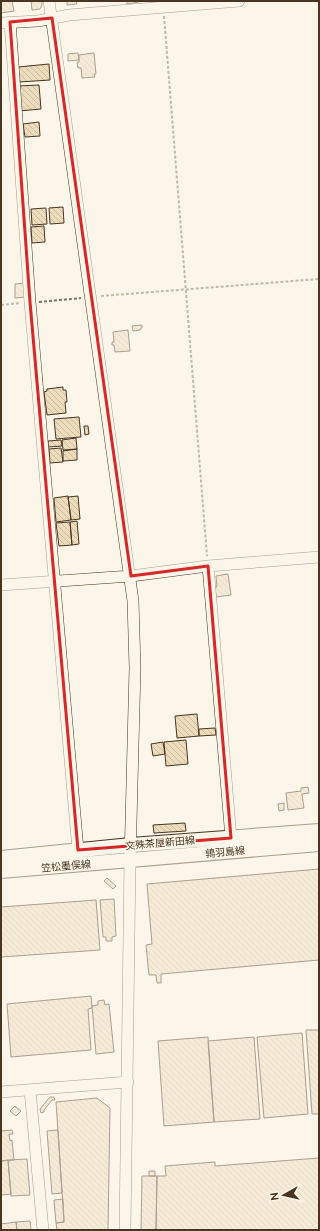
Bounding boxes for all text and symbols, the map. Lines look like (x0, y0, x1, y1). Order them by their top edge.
street label: 文殊茶屋新田線 (125, 834, 195, 852)
street label: 鶉羽島線 (205, 845, 245, 859)
street label: 笠松墨俣線 (41, 858, 91, 874)
north arrow (264, 1175, 304, 1215)
text: N (268, 1191, 281, 1201)

